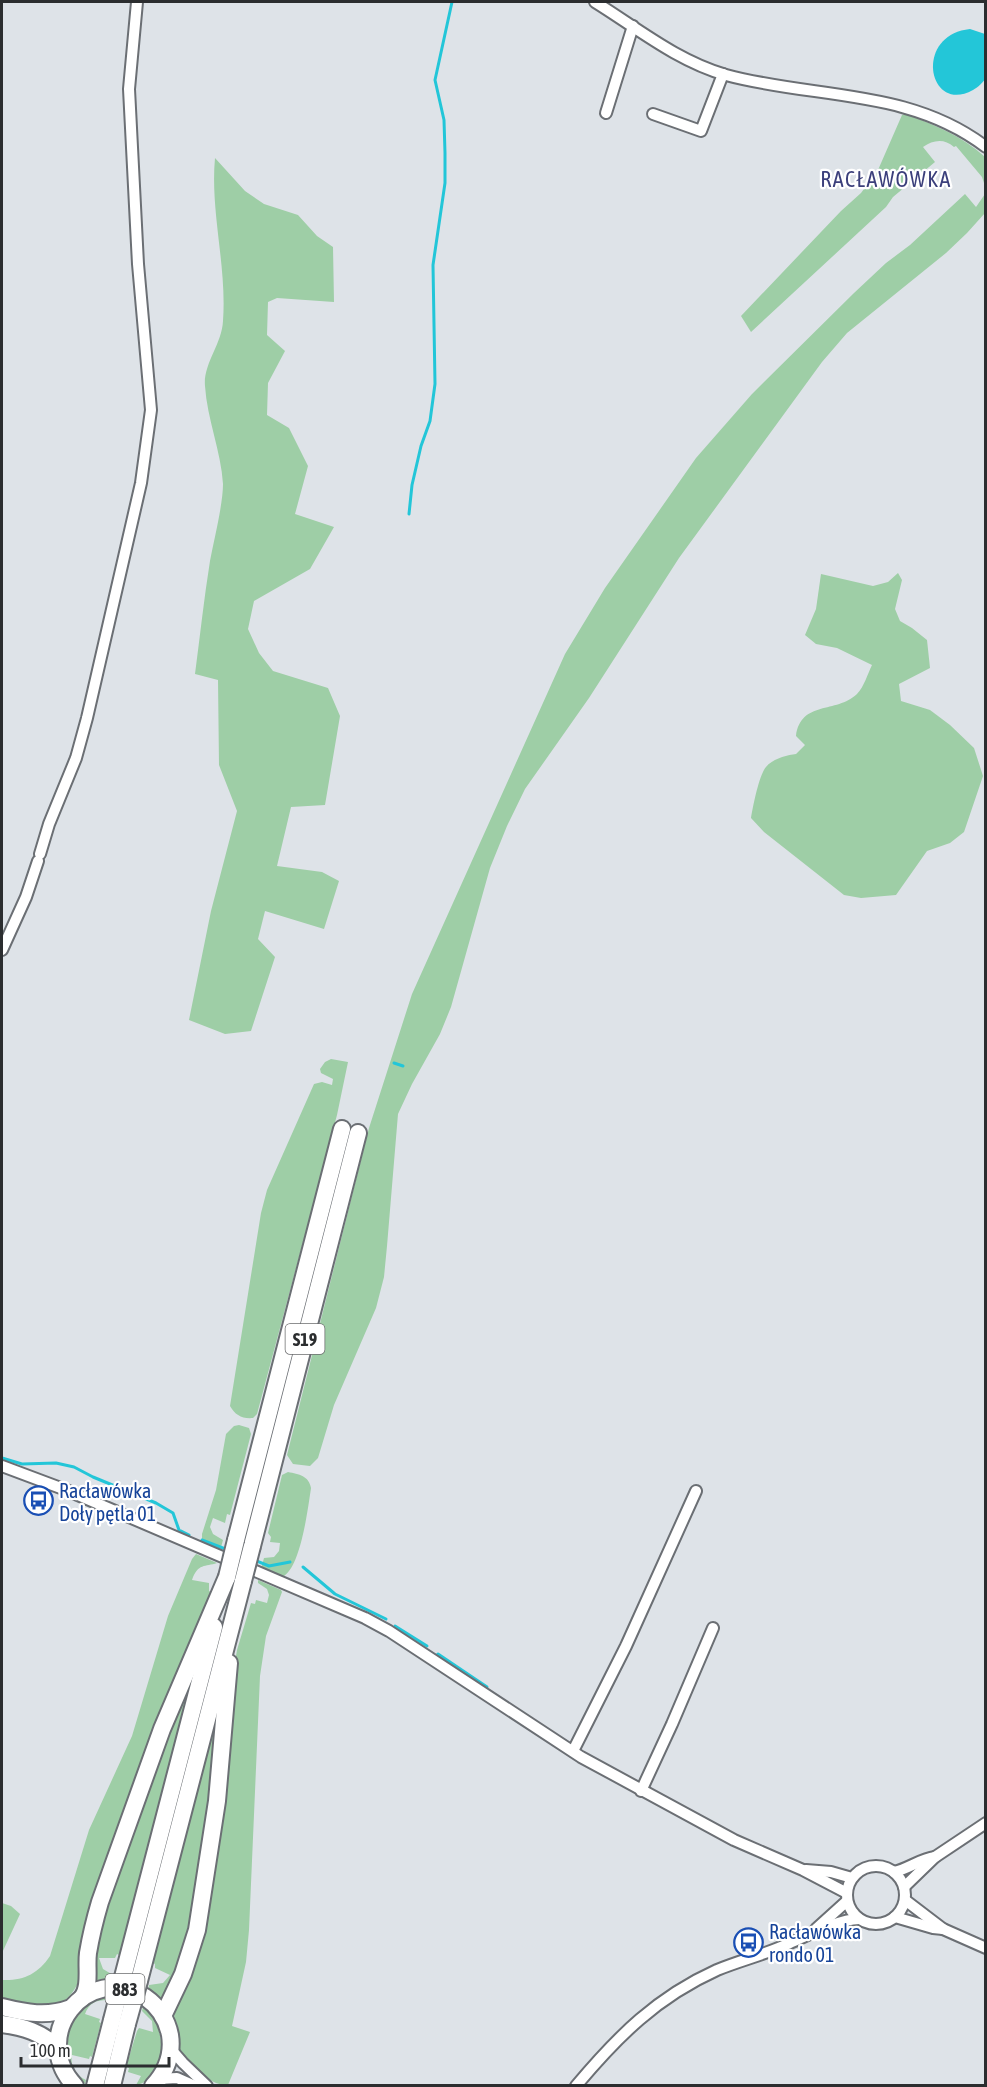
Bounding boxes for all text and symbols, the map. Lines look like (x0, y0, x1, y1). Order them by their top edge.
district label: RACŁAWÓWKA (820, 166, 952, 192)
road number: S19 (286, 1324, 324, 1354)
place label: Racławówka Doły pętla 01 (59, 1479, 156, 1525)
bus stop icon: Racławówka Doły pętla 01 (22, 1485, 54, 1517)
place label: Racławówka rondo 01 (769, 1920, 861, 1966)
bus stop icon: Racławówka rondo 01 (732, 1927, 764, 1959)
road number: 883 (106, 1974, 144, 2004)
scale bar (21, 2030, 170, 2068)
text: 100 m (30, 2040, 71, 2061)

